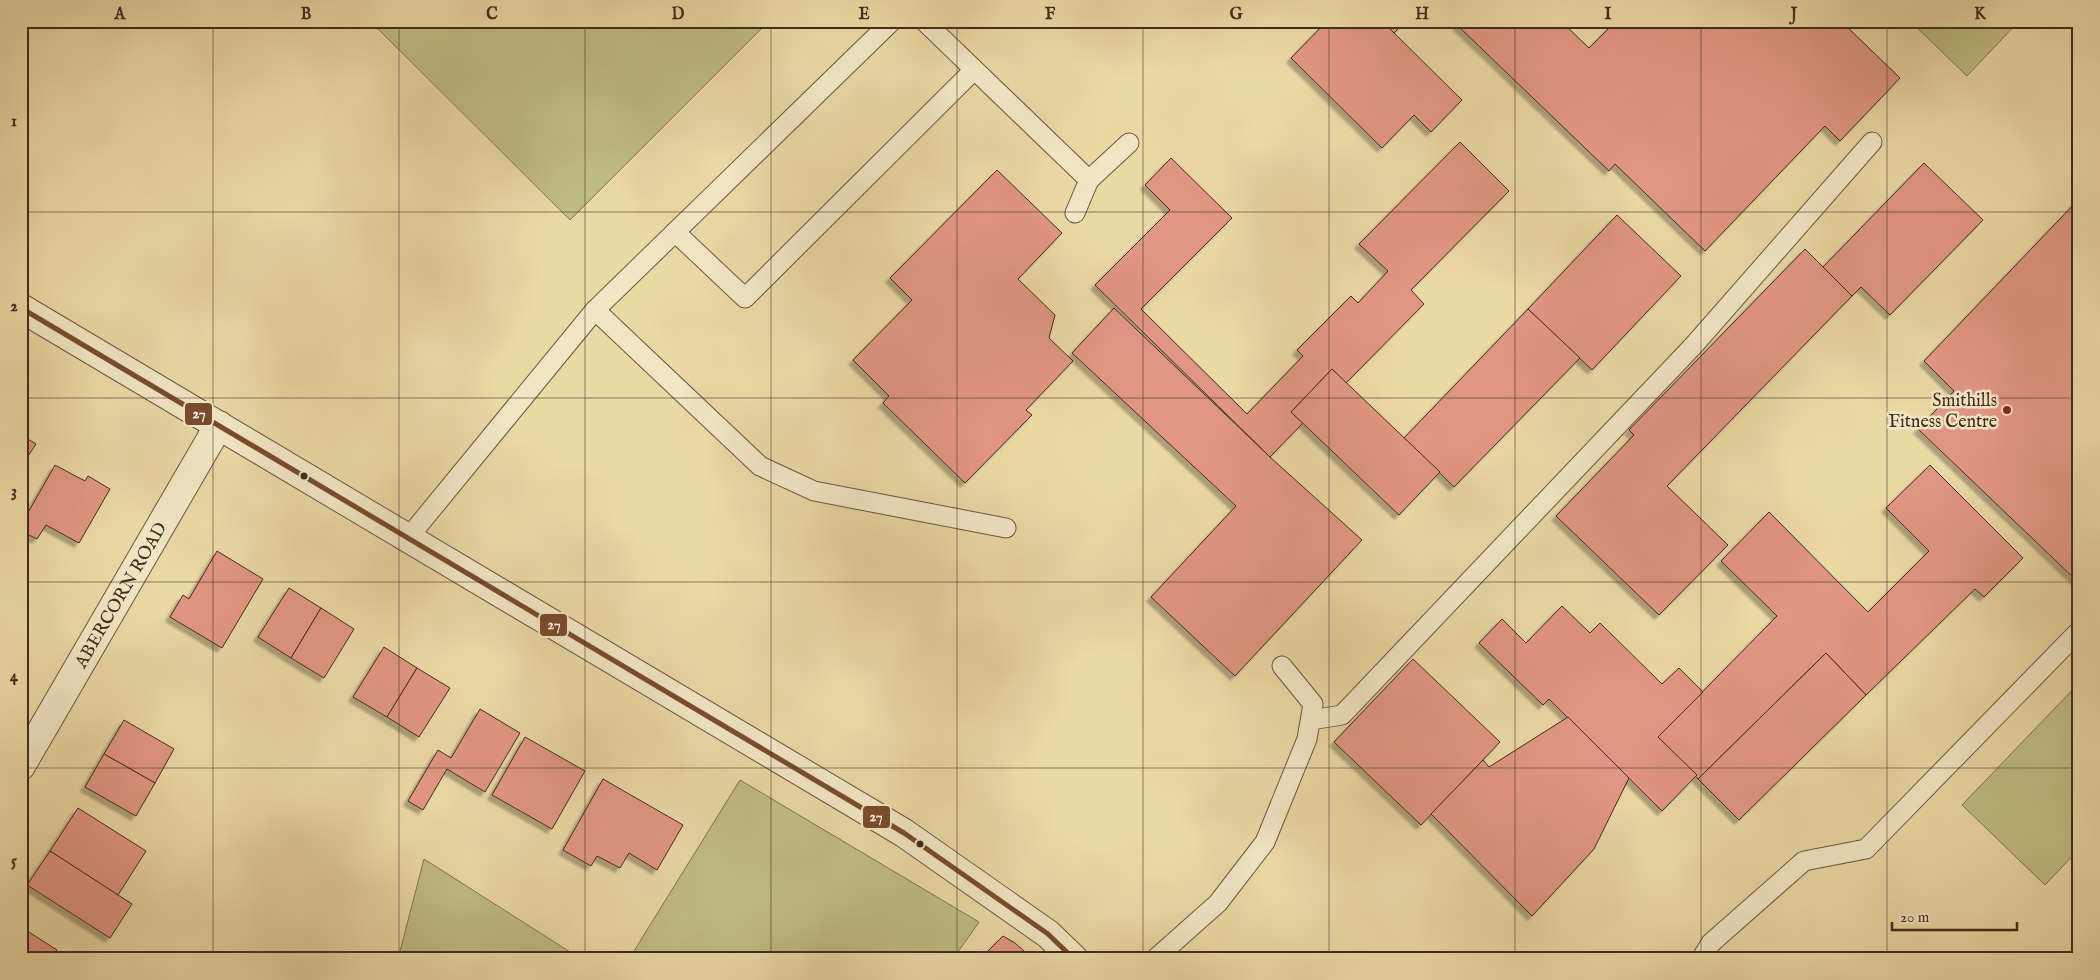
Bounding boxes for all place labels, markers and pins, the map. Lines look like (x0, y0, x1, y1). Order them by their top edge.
place label: Smithills Fitness Centre (1888, 390, 1997, 434)
marker: Smithills Fitness Centre (2001, 404, 2013, 416)
unlabelled marker (299, 471, 309, 481)
unlabelled marker (915, 839, 925, 849)

